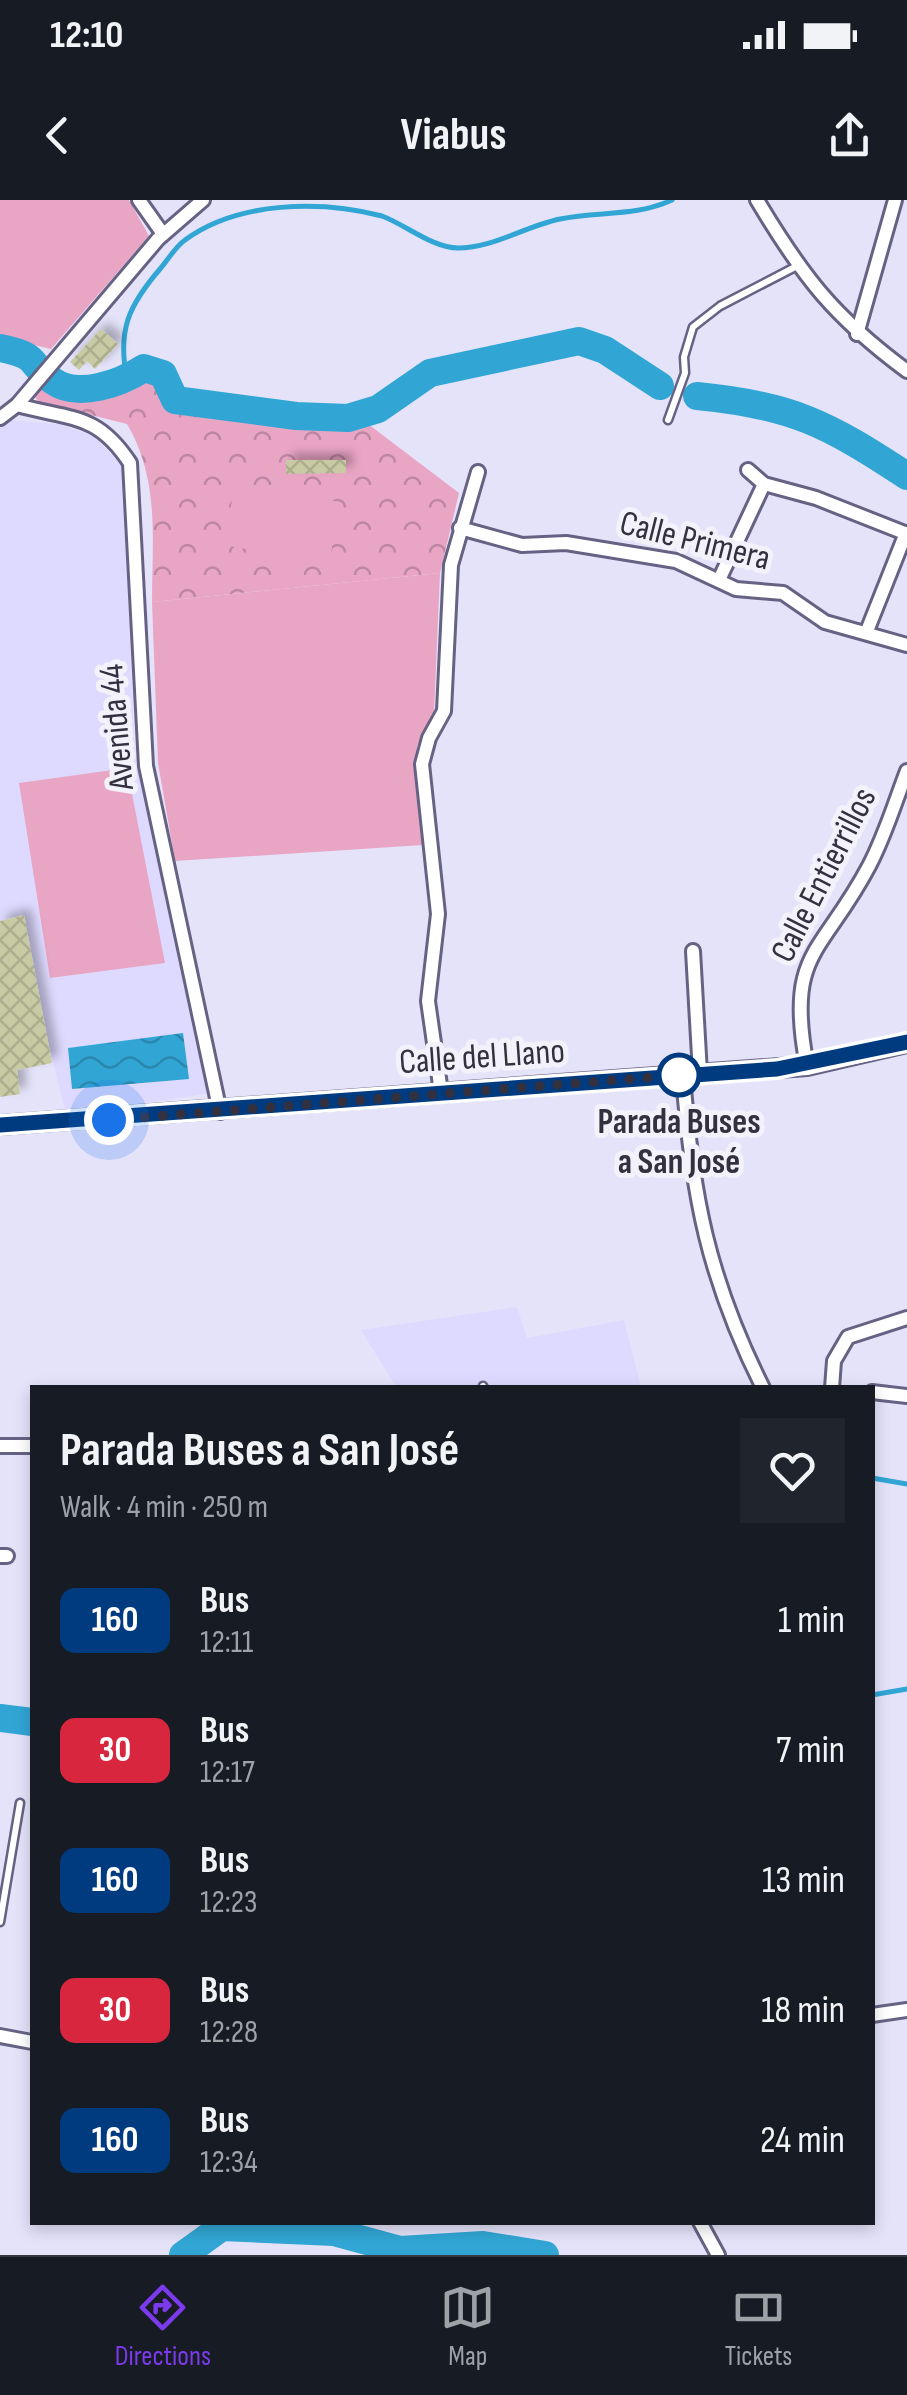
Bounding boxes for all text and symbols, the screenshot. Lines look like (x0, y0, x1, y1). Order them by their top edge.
text: 12:10 (50, 13, 123, 58)
icon: back (30, 108, 85, 163)
text: Viabus (400, 108, 507, 163)
icon: share (822, 108, 877, 163)
street label: Calle Primera (615, 502, 775, 580)
street label: Avenida 44 (90, 662, 144, 793)
street label: Calle Entierrillos (762, 781, 886, 969)
street label: Calle del Llano (398, 1030, 566, 1084)
marker: Parada Buses a San José (658, 1054, 700, 1096)
your location (84, 1095, 134, 1145)
place label: Parada Buses a San José (597, 1101, 761, 1184)
button: heart (740, 1418, 845, 1523)
text: Parada Buses a San José (60, 1422, 459, 1479)
text: Walk · 4 min · 250 m (60, 1488, 268, 1527)
text: Bus (200, 1578, 249, 1623)
text: 1 min (778, 1598, 845, 1643)
text: 160 (92, 1599, 138, 1642)
text: 12:11 (200, 1623, 253, 1662)
text: Bus (200, 1708, 249, 1753)
text: 7 min (776, 1728, 845, 1773)
text: 30 (99, 1729, 131, 1772)
text: 12:17 (200, 1753, 255, 1792)
text: Bus (200, 1838, 249, 1883)
text: 13 min (762, 1858, 845, 1903)
text: 160 (92, 1859, 138, 1902)
text: 12:23 (200, 1883, 257, 1922)
text: Bus (200, 1968, 249, 2013)
text: 18 min (761, 1988, 845, 2033)
text: 30 (99, 1989, 131, 2032)
text: 12:28 (200, 2013, 258, 2052)
text: Bus (200, 2098, 249, 2143)
text: 24 min (760, 2118, 845, 2163)
text: 160 (92, 2119, 138, 2162)
text: 12:34 (200, 2143, 258, 2182)
tab: Directions (115, 2280, 211, 2373)
tab: Map (440, 2280, 495, 2373)
tab: Tickets (725, 2280, 792, 2373)

